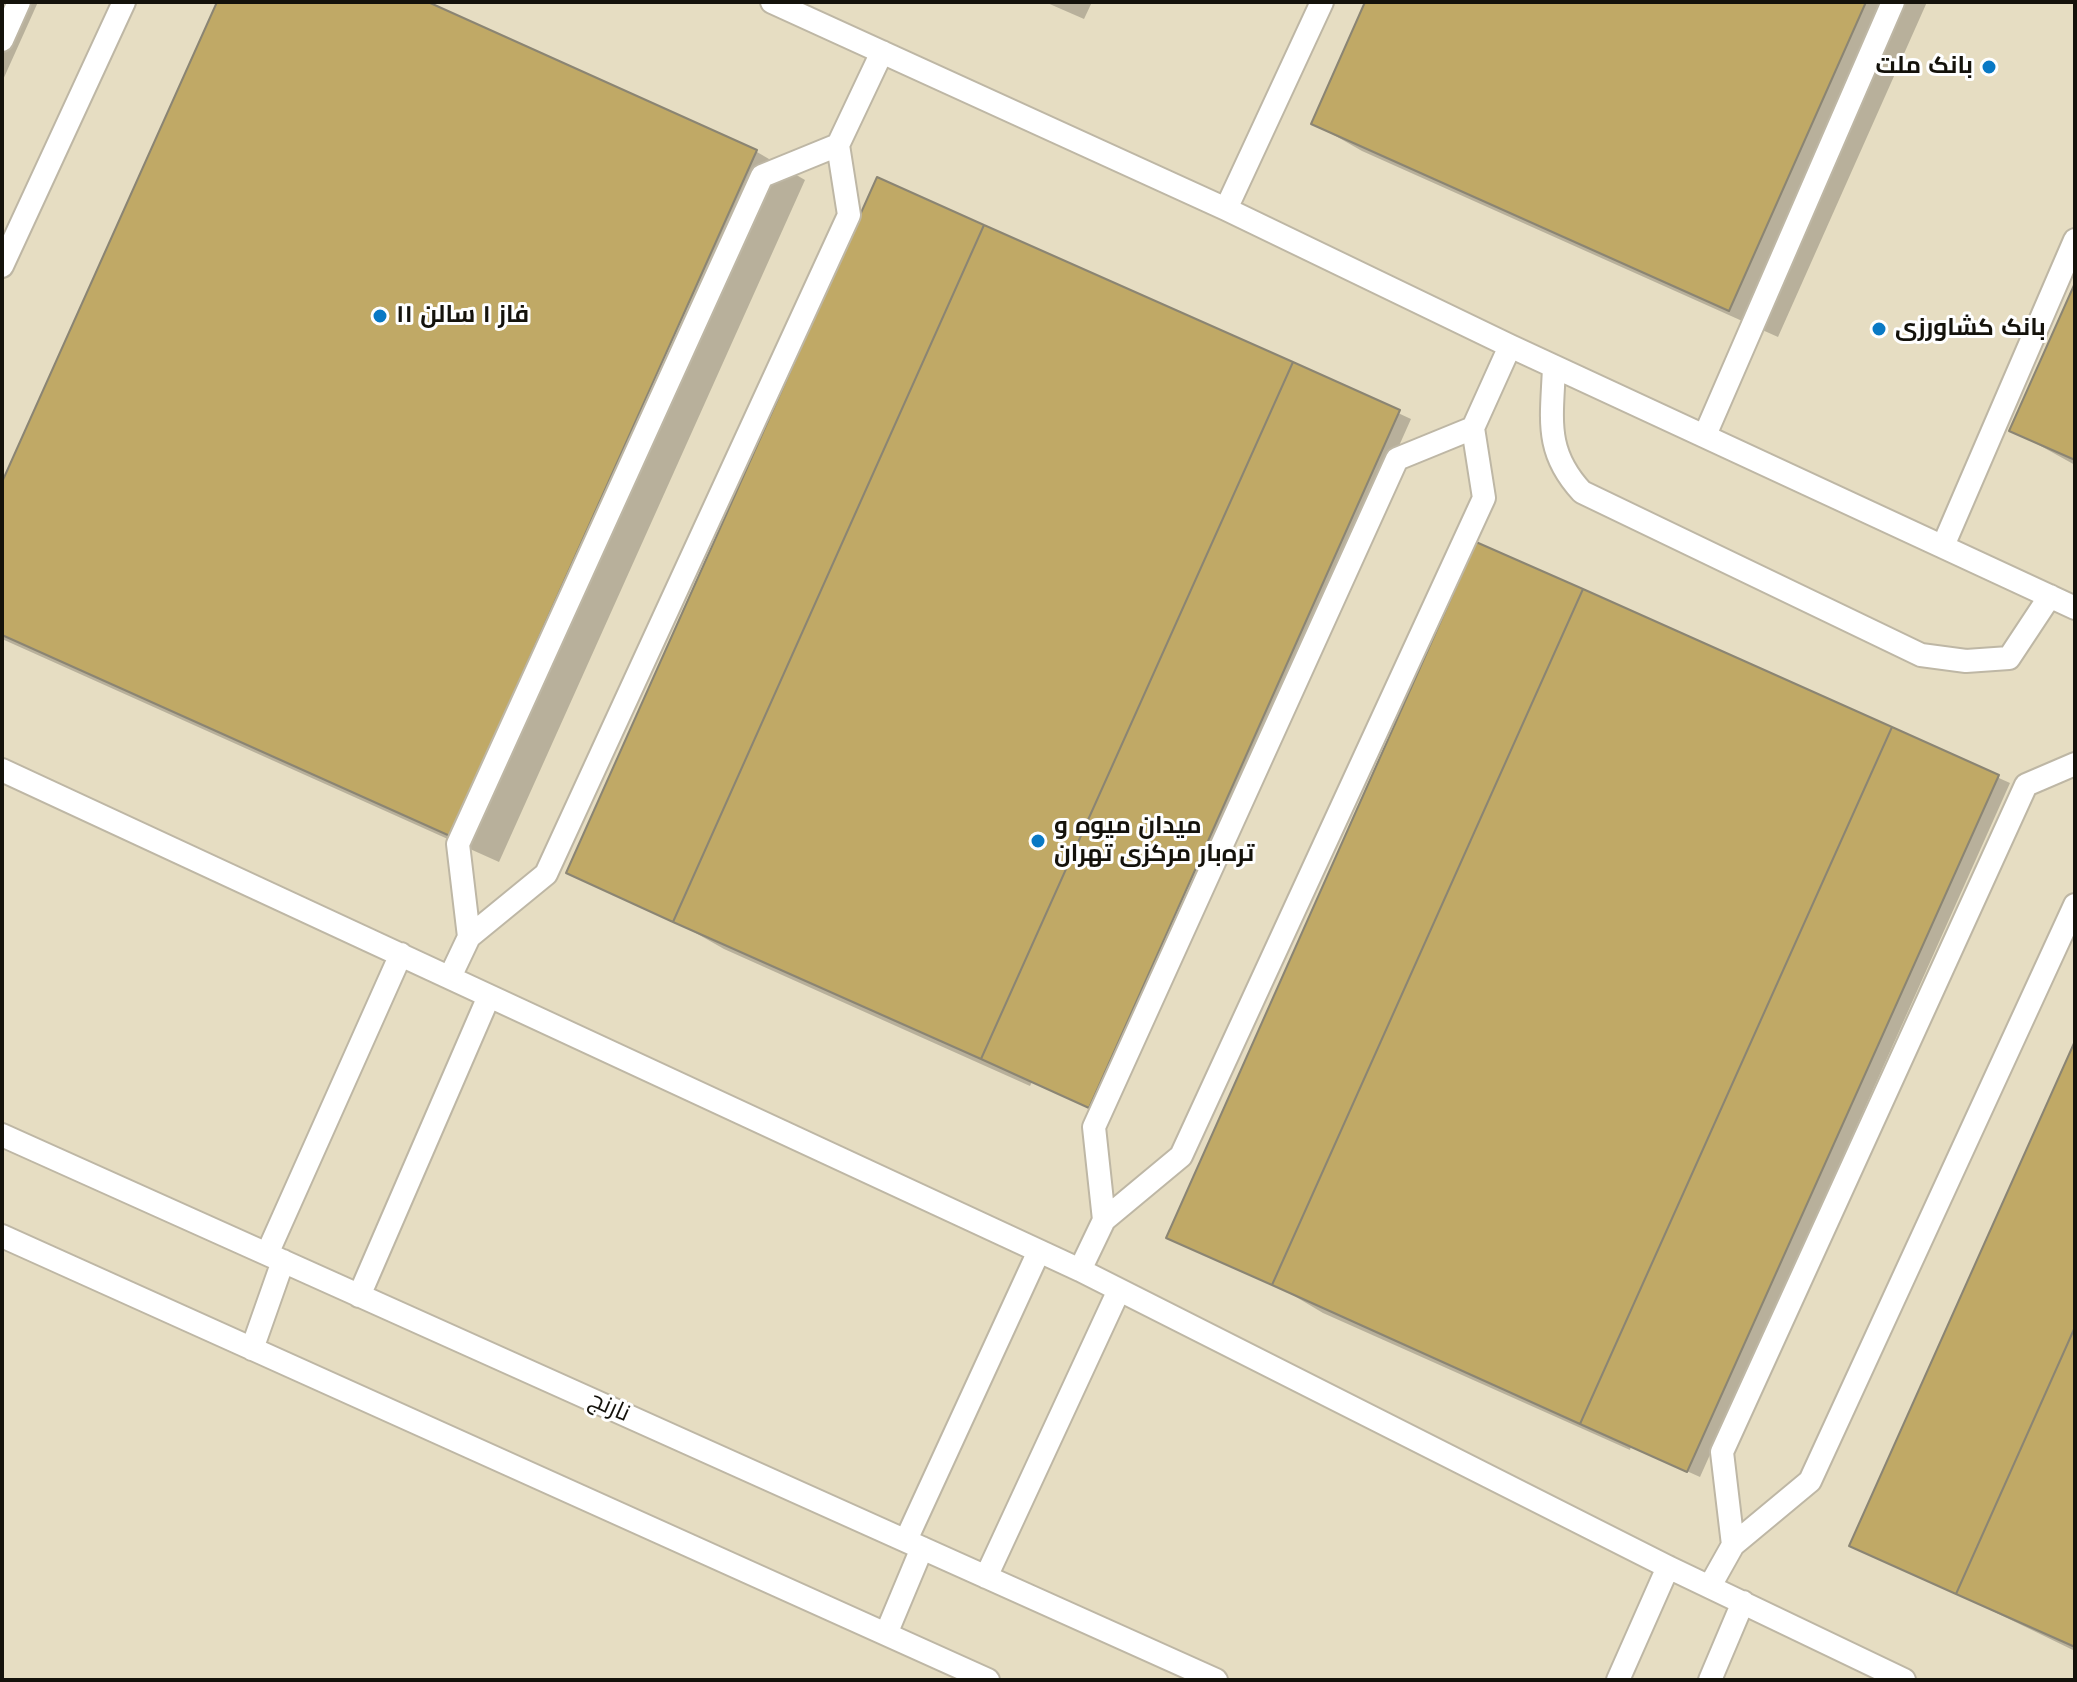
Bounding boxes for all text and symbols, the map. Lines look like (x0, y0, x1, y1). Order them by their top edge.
place label: بانک ملت (1876, 53, 1973, 81)
marker: بانک ملت (1980, 58, 1998, 76)
place label: فاز ۱ سالن ۱۱ (396, 302, 529, 330)
marker: فاز ۱ سالن ۱۱ (371, 307, 389, 325)
place label: بانک کشاورزی (1895, 315, 2046, 343)
marker: بانک کشاورزی (1870, 320, 1888, 338)
place label: میدان میوه و تره‌بار مرکزی تهران (1054, 813, 1254, 869)
marker: میدان میوه و تره‌بار مرکزی تهران (1029, 832, 1047, 850)
street label: نارنج (584, 1386, 634, 1430)

